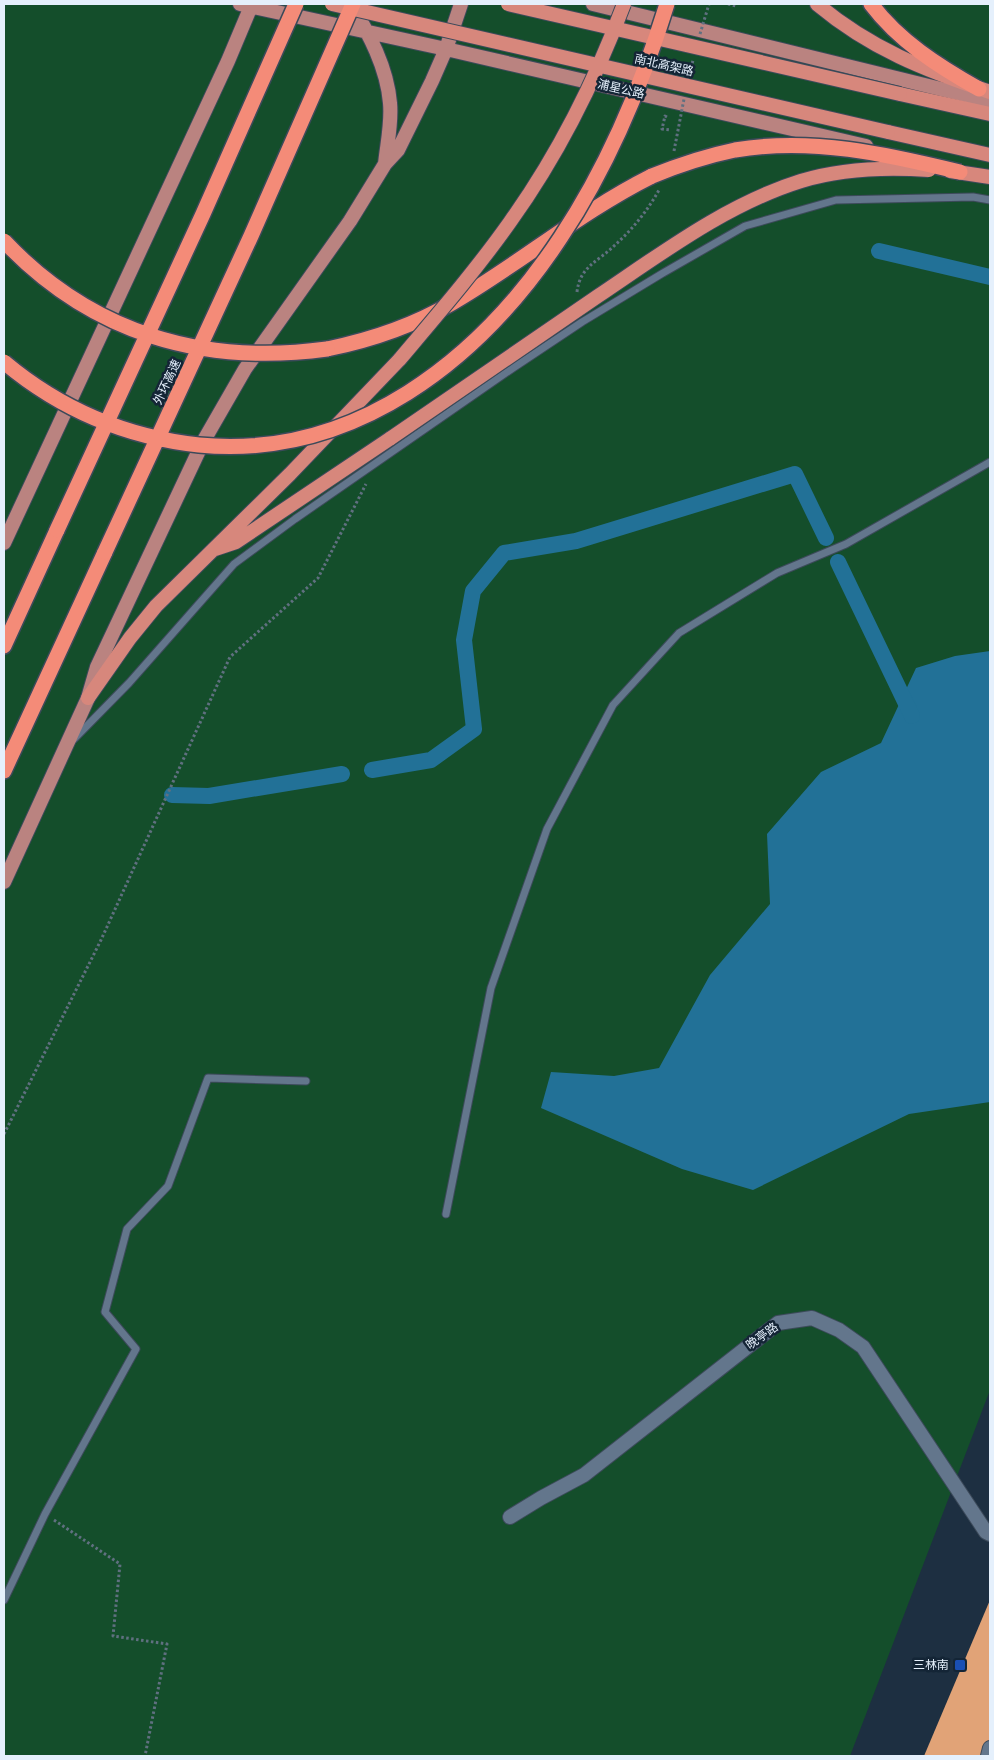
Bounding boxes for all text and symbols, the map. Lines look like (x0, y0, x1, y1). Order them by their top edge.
street label: 南北高架路 (633, 50, 695, 79)
street label: 浦星公路 (596, 76, 646, 101)
street label: 外环高速 (150, 357, 183, 407)
street label: 晚亭路 (743, 1319, 781, 1352)
place label: 三林南 (913, 1657, 949, 1672)
marker: 三林南 (953, 1658, 967, 1672)

